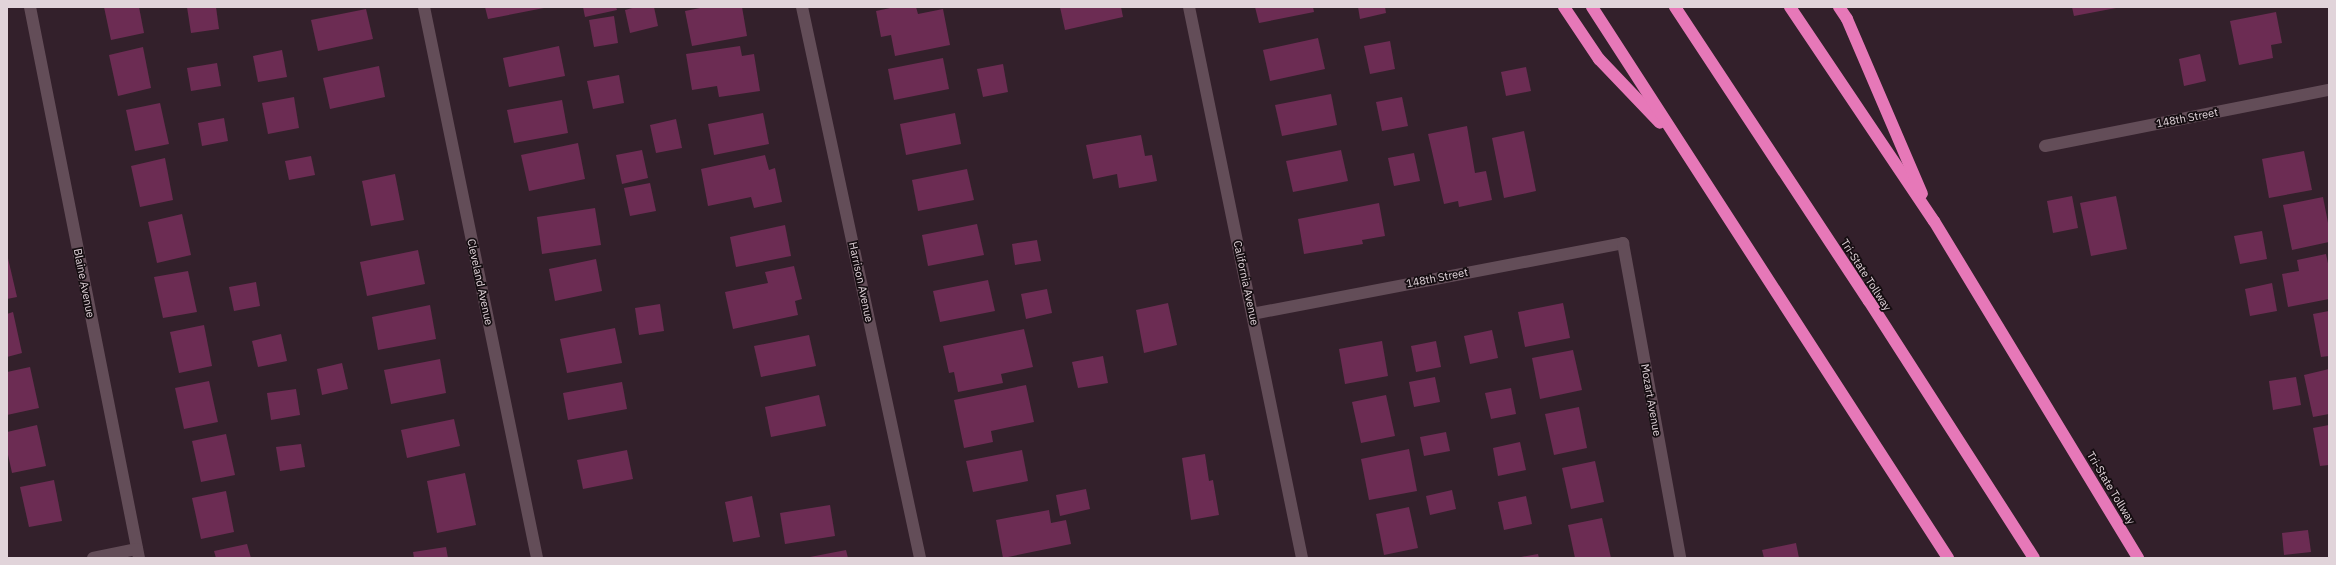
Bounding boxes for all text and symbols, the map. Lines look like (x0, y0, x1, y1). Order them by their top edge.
street label: 148th Street (2155, 106, 2219, 130)
street label: Tri-State Tollway (1838, 237, 1894, 313)
street label: Cleveland Avenue (464, 238, 496, 326)
street label: California Avenue (1231, 239, 1261, 327)
street label: Harrison Avenue (846, 241, 876, 323)
street label: Blaine Avenue (71, 247, 97, 319)
street label: 148th Street (1405, 266, 1469, 290)
street label: Mozart Avenue (1638, 363, 1664, 437)
street label: Tri-State Tollway (2084, 449, 2138, 527)

